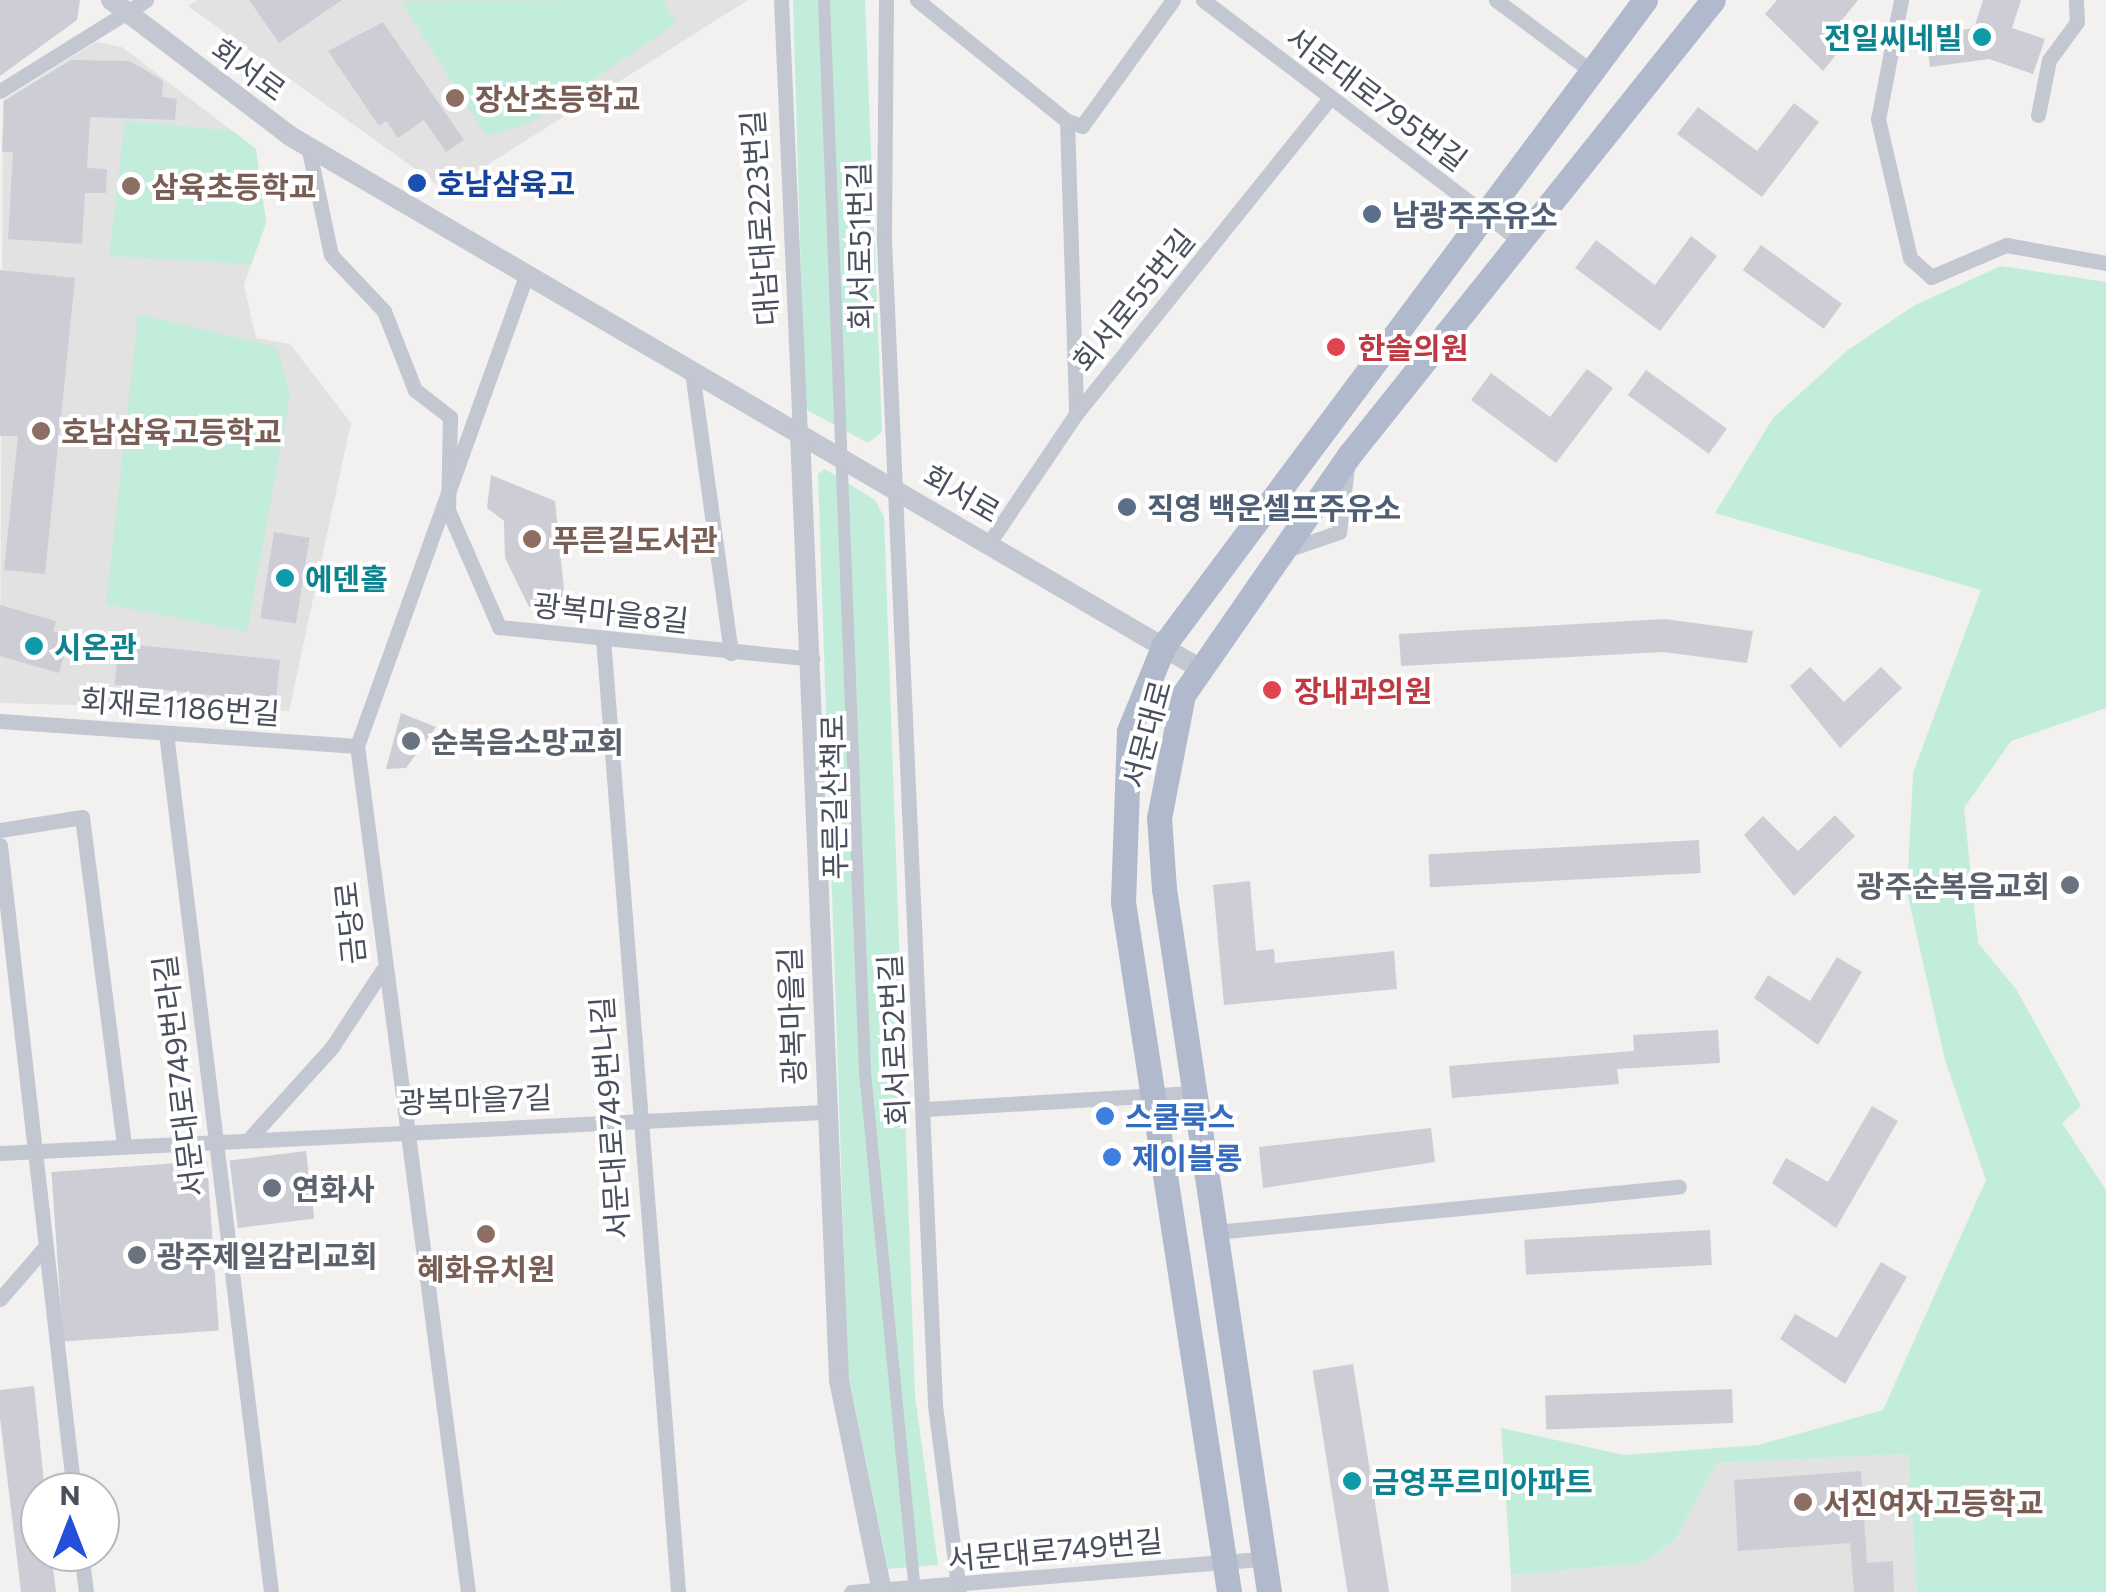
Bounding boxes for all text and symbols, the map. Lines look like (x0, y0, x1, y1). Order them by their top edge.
street label: 서문대로795번길 (1280, 18, 1474, 178)
place label: 전일씨네빌 (1824, 19, 1962, 55)
marker: 전일씨네빌 (1971, 26, 1993, 48)
street label: 회서로 (205, 30, 293, 108)
place label: 장산초등학교 (475, 80, 641, 116)
marker: 장산초등학교 (444, 87, 466, 109)
street label: 대남대로223번길 (734, 109, 784, 327)
street label: 회서로51번길 (840, 162, 878, 330)
place label: 호남삼육고 (437, 165, 575, 201)
place label: 삼육초등학교 (151, 168, 317, 204)
marker: 호남삼육고 (406, 172, 428, 194)
marker: 삼육초등학교 (120, 175, 142, 197)
place label: 남광주주유소 (1392, 196, 1558, 232)
marker: 남광주주유소 (1361, 203, 1383, 225)
street label: 회서로55번길 (1065, 222, 1201, 378)
place label: 한솔의원 (1358, 329, 1468, 365)
marker: 한솔의원 (1323, 334, 1349, 360)
place label: 호남삼육고등학교 (61, 413, 282, 449)
marker: 호남삼육고등학교 (30, 420, 52, 442)
street label: 회서로 (917, 457, 1007, 529)
place label: 직영 백운셀프주유소 (1147, 489, 1401, 525)
marker: 직영 백운셀프주유소 (1116, 496, 1138, 518)
place label: 푸른길도서관 (552, 521, 718, 557)
marker: 푸른길도서관 (521, 528, 543, 550)
place label: 에덴홀 (305, 560, 388, 596)
marker: 에덴홀 (274, 567, 296, 589)
street label: 광복마을8길 (531, 586, 691, 638)
place label: 시온관 (54, 628, 137, 664)
marker: 시온관 (23, 635, 45, 657)
place label: 장내과의원 (1294, 672, 1432, 708)
street label: 서문대로 (1114, 676, 1178, 792)
marker: 장내과의원 (1259, 677, 1285, 703)
street label: 회재로1186번길 (79, 681, 281, 731)
street label: 푸른길산책로 (814, 714, 852, 880)
place label: 순복음소망교회 (431, 723, 624, 759)
marker: 순복음소망교회 (400, 730, 422, 752)
place label: 광주순복음교회 (1857, 867, 2050, 903)
marker: 광주순복음교회 (2059, 874, 2081, 896)
street label: 금당로 (327, 880, 371, 966)
street label: 광복마을길 (771, 946, 811, 1086)
street label: 서문대로749번라길 (145, 953, 211, 1199)
street label: 회서로52번길 (871, 953, 915, 1127)
street label: 서문대로749번나길 (583, 995, 635, 1241)
street label: 광복마을7길 (397, 1078, 553, 1120)
place label: 스쿨룩스 (1125, 1098, 1235, 1134)
marker: 스쿨룩스 (1094, 1105, 1116, 1127)
place label: 제이블롱 (1132, 1139, 1242, 1175)
marker: 제이블롱 (1101, 1146, 1123, 1168)
place label: 연화사 (292, 1170, 375, 1206)
marker: 연화사 (261, 1177, 283, 1199)
marker: 혜화유치원 (475, 1223, 497, 1245)
place label: 광주제일감리교회 (157, 1237, 378, 1273)
marker: 광주제일감리교회 (126, 1244, 148, 1266)
place label: 혜화유치원 (417, 1250, 555, 1286)
place label: 금영푸르미아파트 (1372, 1463, 1593, 1499)
marker: 금영푸르미아파트 (1341, 1470, 1363, 1492)
north arrow (20, 1472, 120, 1572)
text: N (60, 1477, 81, 1511)
place label: 서진여자고등학교 (1823, 1484, 2044, 1520)
marker: 서진여자고등학교 (1792, 1491, 1814, 1513)
street label: 서문대로749번길 (946, 1522, 1164, 1576)

